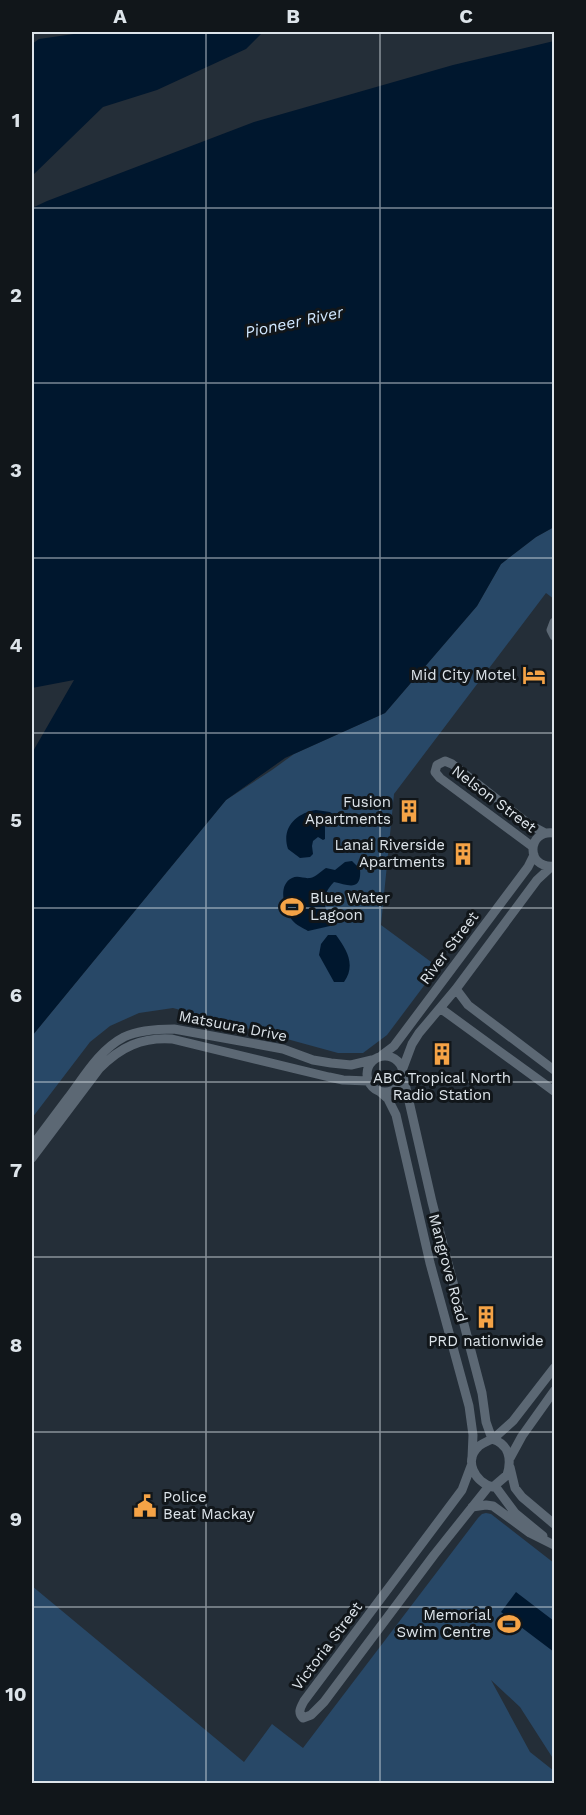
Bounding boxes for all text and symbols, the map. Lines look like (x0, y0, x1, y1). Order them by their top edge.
text: A (113, 4, 127, 28)
text: B (286, 4, 300, 28)
text: C (459, 4, 473, 28)
text: 1 (12, 108, 20, 132)
text: 2 (10, 283, 22, 307)
water label: Pioneer River (243, 302, 346, 342)
text: 3 (10, 458, 22, 482)
text: 4 (10, 633, 23, 657)
hotel icon: Mid City Motel (521, 662, 547, 688)
place label: Mid City Motel (411, 666, 516, 684)
street label: Nelson Street (448, 762, 540, 837)
place label: Fusion Apartments (305, 793, 391, 828)
building icon: Fusion Apartments (396, 798, 422, 824)
text: 5 (10, 808, 22, 832)
place label: Lanai Riverside Apartments (335, 836, 445, 871)
building icon: Lanai Riverside Apartments (450, 841, 476, 867)
place label: Blue Water Lagoon (310, 889, 390, 924)
sports icon: Blue Water Lagoon (279, 894, 305, 920)
street label: River Street (416, 908, 483, 988)
text: 6 (10, 983, 22, 1007)
street label: Matsuura Drive (177, 1007, 289, 1045)
building icon: ABC Tropical North Radio Station (429, 1041, 455, 1067)
place label: ABC Tropical North Radio Station (373, 1069, 511, 1104)
text: 7 (10, 1158, 22, 1182)
street label: Mangrove Road (425, 1212, 471, 1324)
building icon: PRD nationwide (473, 1304, 499, 1330)
place label: PRD nationwide (428, 1332, 544, 1350)
text: 8 (10, 1333, 22, 1357)
place label: Police Beat Mackay (163, 1488, 255, 1523)
public building icon: Police Beat Mackay (132, 1493, 158, 1519)
text: 9 (10, 1507, 22, 1531)
street label: Victoria Street (288, 1598, 366, 1694)
place label: Memorial Swim Centre (396, 1606, 491, 1641)
sports icon: Memorial Swim Centre (496, 1611, 522, 1637)
text: 10 (5, 1682, 27, 1706)

